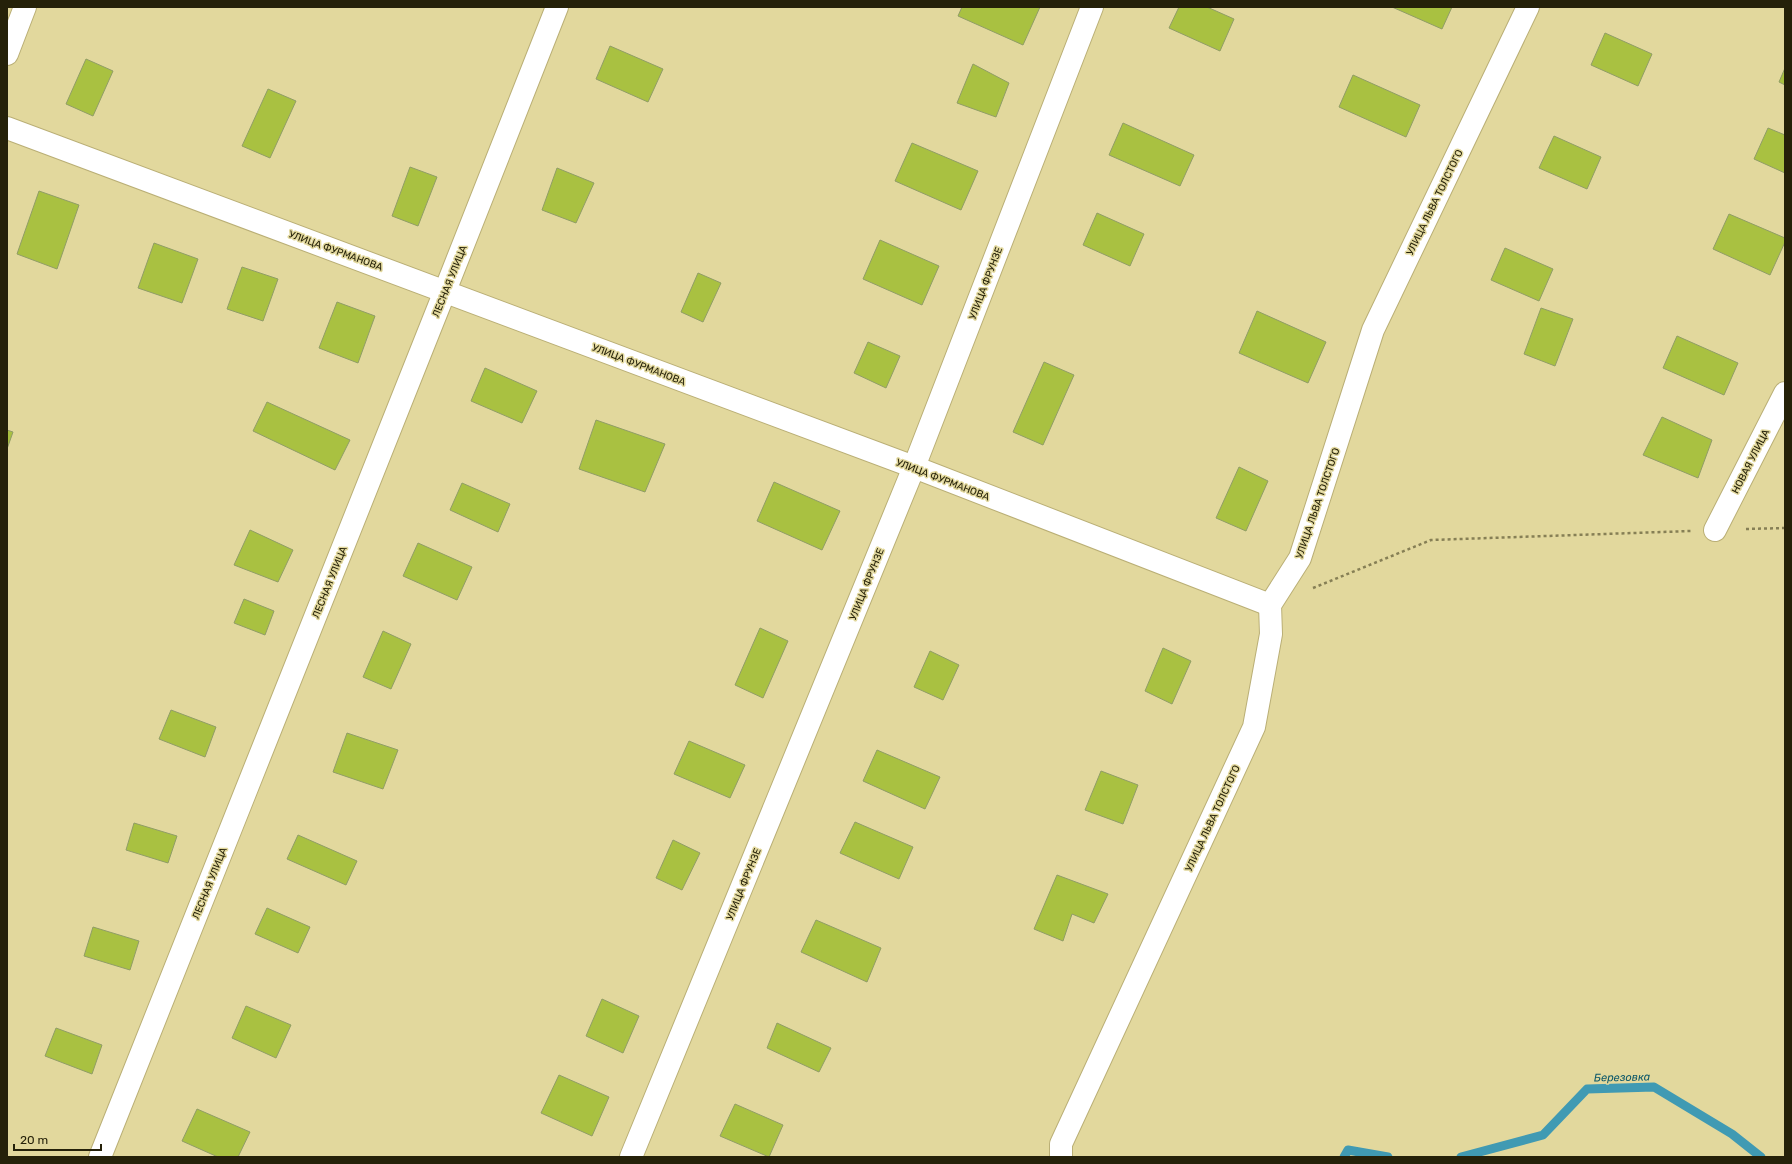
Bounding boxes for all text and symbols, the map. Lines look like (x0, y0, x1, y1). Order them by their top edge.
street label: УЛИЦА ЛЬВА ТОЛСТОГО (1404, 147, 1466, 257)
street label: УЛИЦА ФУРМАНОВА (287, 228, 385, 274)
street label: ЛЕСНАЯ УЛИЦА (430, 243, 470, 319)
street label: УЛИЦА ФРУНЗЕ (967, 245, 1005, 321)
street label: УЛИЦА ФУРМАНОВА (590, 342, 687, 388)
street label: НОВАЯ УЛИЦА (1730, 427, 1772, 496)
street label: УЛИЦА ЛЬВА ТОЛСТОГО (1293, 446, 1343, 560)
street label: УЛИЦА ФУРМАНОВА (894, 457, 991, 503)
street label: ЛЕСНАЯ УЛИЦА (310, 544, 350, 620)
street label: УЛИЦА ФРУНЗЕ (847, 547, 887, 622)
street label: УЛИЦА ЛЬВА ТОЛСТОГО (1183, 763, 1243, 874)
street label: ЛЕСНАЯ УЛИЦА (190, 845, 230, 921)
street label: УЛИЦА ФРУНЗЕ (724, 847, 764, 922)
water label: Березовка (1594, 1070, 1651, 1084)
scale bar (14, 1126, 101, 1152)
text: 20 m (20, 1133, 48, 1147)

